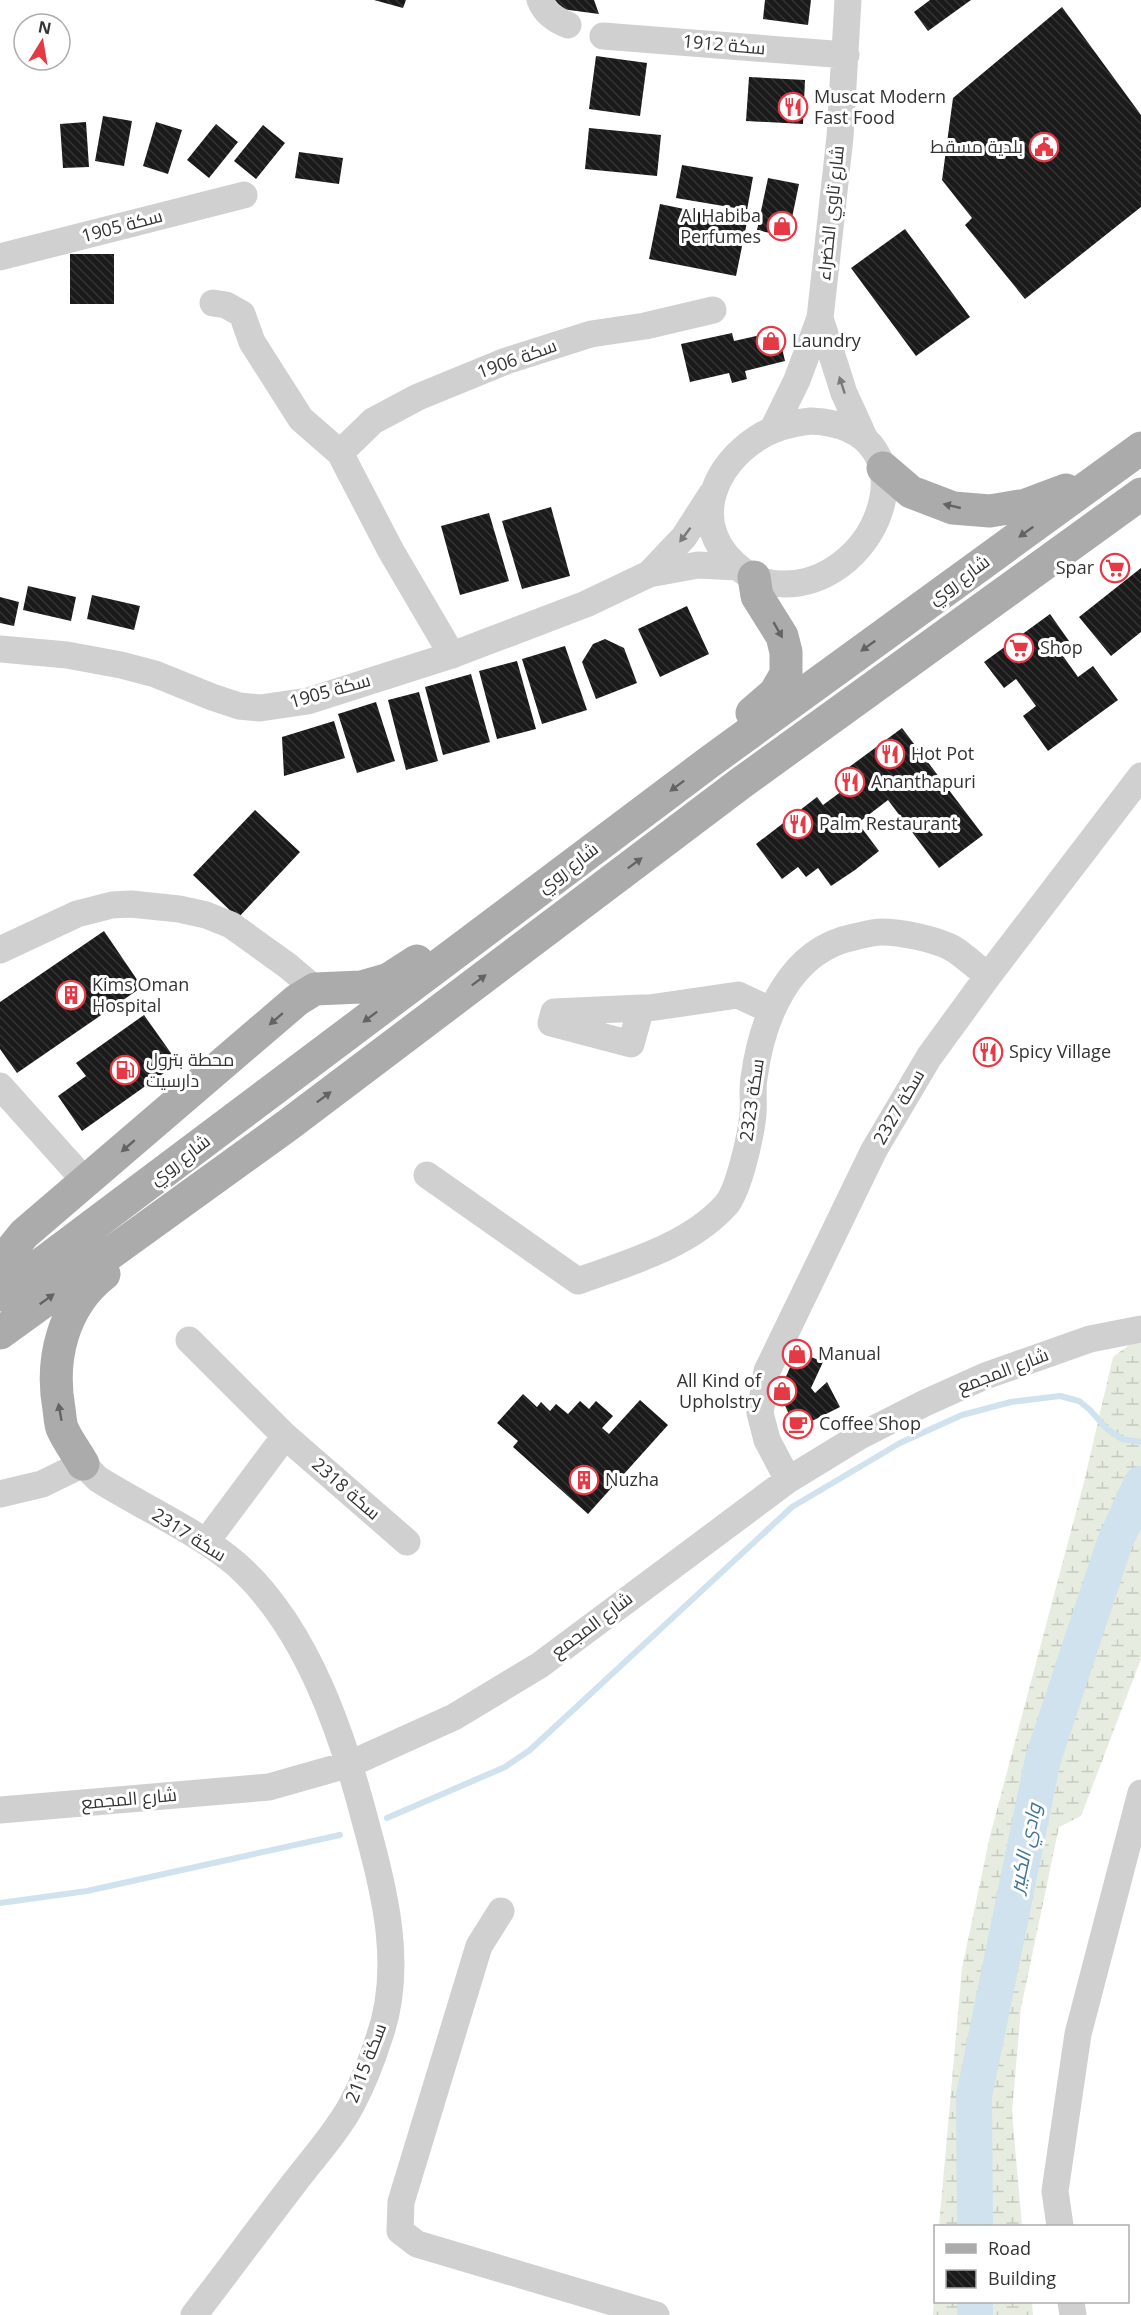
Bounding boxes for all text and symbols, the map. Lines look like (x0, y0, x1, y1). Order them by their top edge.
north arrow (12, 12, 72, 72)
text: N (36, 15, 53, 39)
street label: سكة 1912 (682, 28, 766, 60)
place label: Muscat Modern Fast Food (814, 84, 946, 129)
restaurant icon: Muscat Modern Fast Food (777, 91, 809, 123)
public building icon: بلدية مسقط (1028, 131, 1060, 163)
place label: بلدية مسقط (930, 134, 1023, 158)
street label: شارع تاوي الخضراء (811, 144, 852, 282)
street label: سكة 1905 (79, 203, 165, 247)
place label: Al Habiba Perfumes (680, 203, 761, 248)
shop icon: Al Habiba Perfumes (766, 210, 798, 242)
shop icon: Laundry (755, 325, 787, 357)
place label: Laundry (792, 328, 862, 352)
street label: سكة 1906 (474, 333, 560, 384)
one-way arrow (836, 376, 846, 394)
one-way arrow (943, 501, 962, 511)
one-way arrow (1018, 526, 1034, 538)
one-way arrow (679, 527, 691, 542)
street label: شارع روي (923, 549, 996, 612)
supermarket icon: Spar (1099, 552, 1131, 584)
place label: Spar (1056, 555, 1095, 579)
one-way arrow (772, 622, 783, 638)
supermarket icon: Shop (1003, 632, 1035, 664)
place label: Shop (1040, 635, 1083, 659)
one-way arrow (860, 640, 876, 653)
street label: سكة 1905 (287, 667, 373, 713)
restaurant icon: Hot Pot (874, 738, 906, 770)
place label: Hot Pot (911, 741, 974, 765)
restaurant icon: Ananthapuri (834, 766, 866, 798)
place label: Ananthapuri (871, 769, 976, 793)
one-way arrow (669, 780, 684, 792)
restaurant icon: Palm Restaurant (782, 808, 814, 840)
place label: Palm Restaurant (819, 811, 958, 835)
street label: شارع روي (532, 836, 604, 900)
one-way arrow (627, 856, 643, 869)
place label: Kims Oman Hospital (92, 972, 189, 1017)
one-way arrow (471, 974, 487, 986)
building icon: Kims Oman Hospital (55, 979, 87, 1011)
one-way arrow (362, 1011, 378, 1024)
one-way arrow (269, 1012, 284, 1025)
restaurant icon: Spicy Village (972, 1036, 1004, 1068)
place label: Spicy Village (1009, 1039, 1111, 1063)
place label: محطة بترول دارسيت (146, 1047, 234, 1092)
fuel station icon: محطة بترول دارسيت (109, 1054, 141, 1086)
street label: سكة 2323 (733, 1057, 769, 1143)
street label: سكة 2327 (867, 1065, 929, 1148)
one-way arrow (316, 1092, 331, 1104)
street label: شارع روي (144, 1128, 216, 1192)
one-way arrow (121, 1139, 136, 1152)
one-way arrow (39, 1293, 55, 1305)
shop icon: Manual (781, 1338, 813, 1370)
place label: Manual (818, 1341, 881, 1365)
street label: شارع المجمع (954, 1342, 1052, 1399)
place label: All Kind of Upholstry (677, 1368, 762, 1413)
shop icon: All Kind of Upholstry (766, 1375, 798, 1407)
one-way arrow (55, 1402, 64, 1421)
cafe icon: Coffee Shop (782, 1408, 814, 1440)
place label: Coffee Shop (819, 1411, 921, 1435)
street label: سكة 2318 (307, 1452, 386, 1525)
building icon: Nuzha (568, 1464, 600, 1496)
place label: Nuzha (605, 1467, 659, 1491)
street label: سكة 2317 (148, 1502, 231, 1566)
street label: شارع المجمع (546, 1586, 638, 1663)
street label: شارع المجمع (80, 1782, 178, 1815)
water label: وادي الكبير (1001, 1800, 1050, 1899)
street label: سكة 2115 (339, 2020, 391, 2106)
legend (934, 2225, 1129, 2303)
text: Road (988, 2236, 1031, 2260)
text: Building (988, 2266, 1056, 2290)

